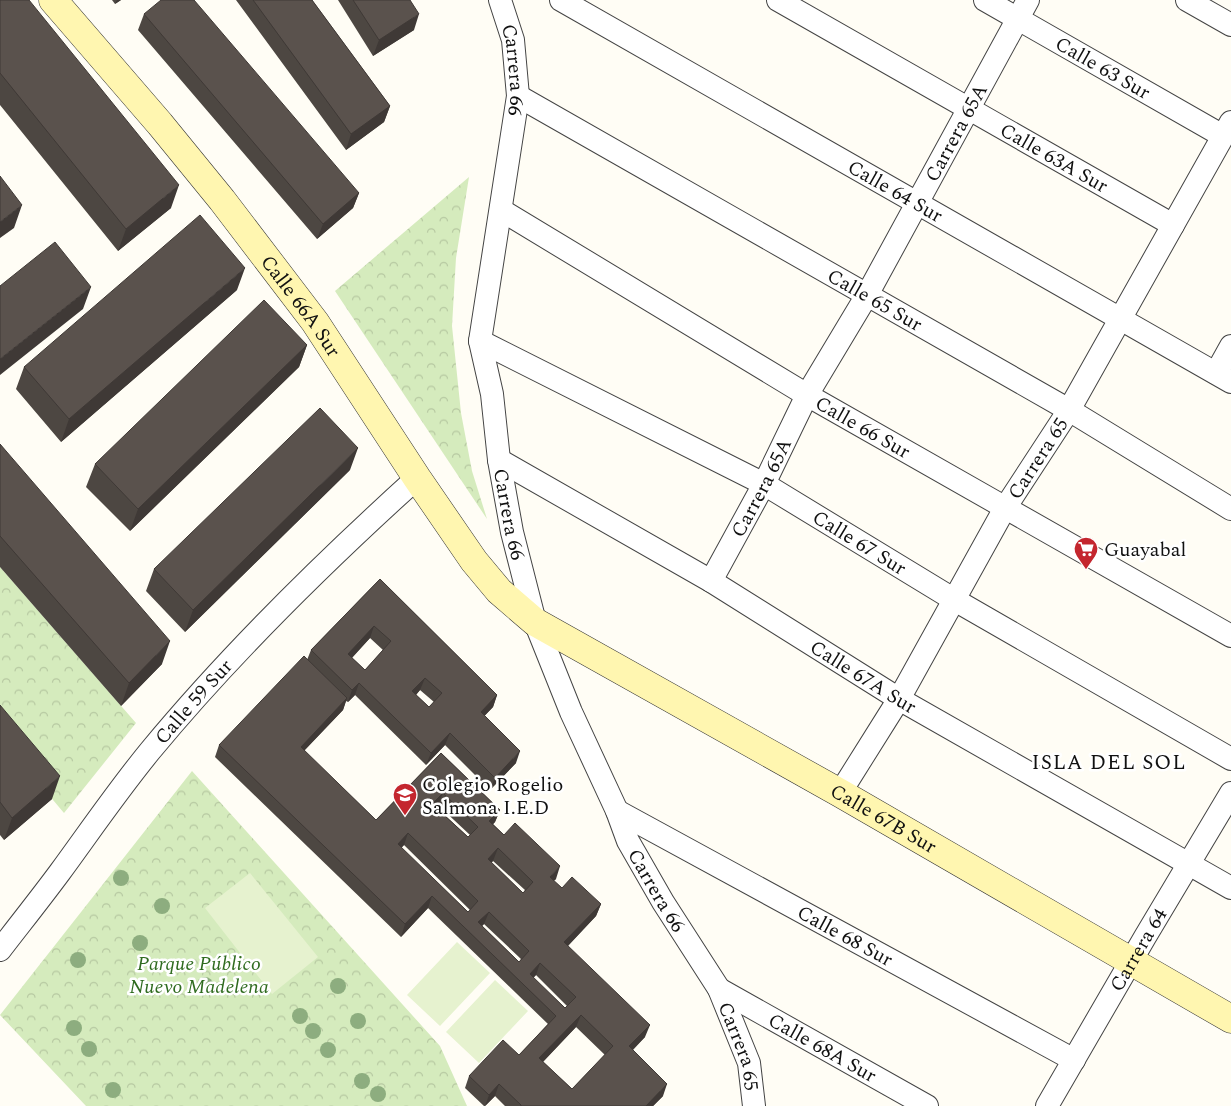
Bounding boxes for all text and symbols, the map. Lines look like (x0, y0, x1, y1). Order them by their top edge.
street label: Carrera 66 (493, 20, 532, 118)
street label: Calle 63 Sur (1049, 29, 1156, 108)
street label: Carrera 65A (918, 79, 996, 188)
street label: Calle 63A Sur (994, 115, 1114, 201)
street label: Calle 64 Sur (842, 152, 948, 231)
street label: Calle 66A Sur (253, 249, 348, 363)
street label: Calle 65 Sur (821, 261, 928, 340)
street label: Calle 66 Sur (809, 389, 916, 467)
street label: Carrera 65 (1000, 412, 1076, 506)
street label: Carrera 65A (724, 433, 800, 543)
street label: Carrera 66 (485, 466, 533, 563)
street label: Calle 67 Sur (806, 503, 912, 583)
place label: Guayabal (1104, 535, 1186, 565)
supermarket icon: Guayabal (1073, 536, 1099, 570)
street label: Calle 67A Sur (804, 633, 922, 722)
street label: Calle 59 Sur (148, 652, 240, 751)
district label: ISLA DEL SOL (1031, 747, 1187, 779)
place label: Colegio Rogelio Salmona I.E.D (422, 770, 563, 823)
street label: Calle 67B Sur (824, 776, 942, 862)
school or university icon: Colegio Rogelio Salmona I.E.D (392, 782, 418, 816)
street label: Carrera 66 (619, 843, 693, 938)
street label: Calle 68 Sur (791, 898, 898, 975)
street label: Carrera 64 (1102, 902, 1175, 998)
park label: Parque Público Nuevo Madelena (129, 949, 269, 1002)
street label: Carrera 65 (710, 997, 766, 1092)
street label: Calle 68A Sur (762, 1006, 882, 1091)

